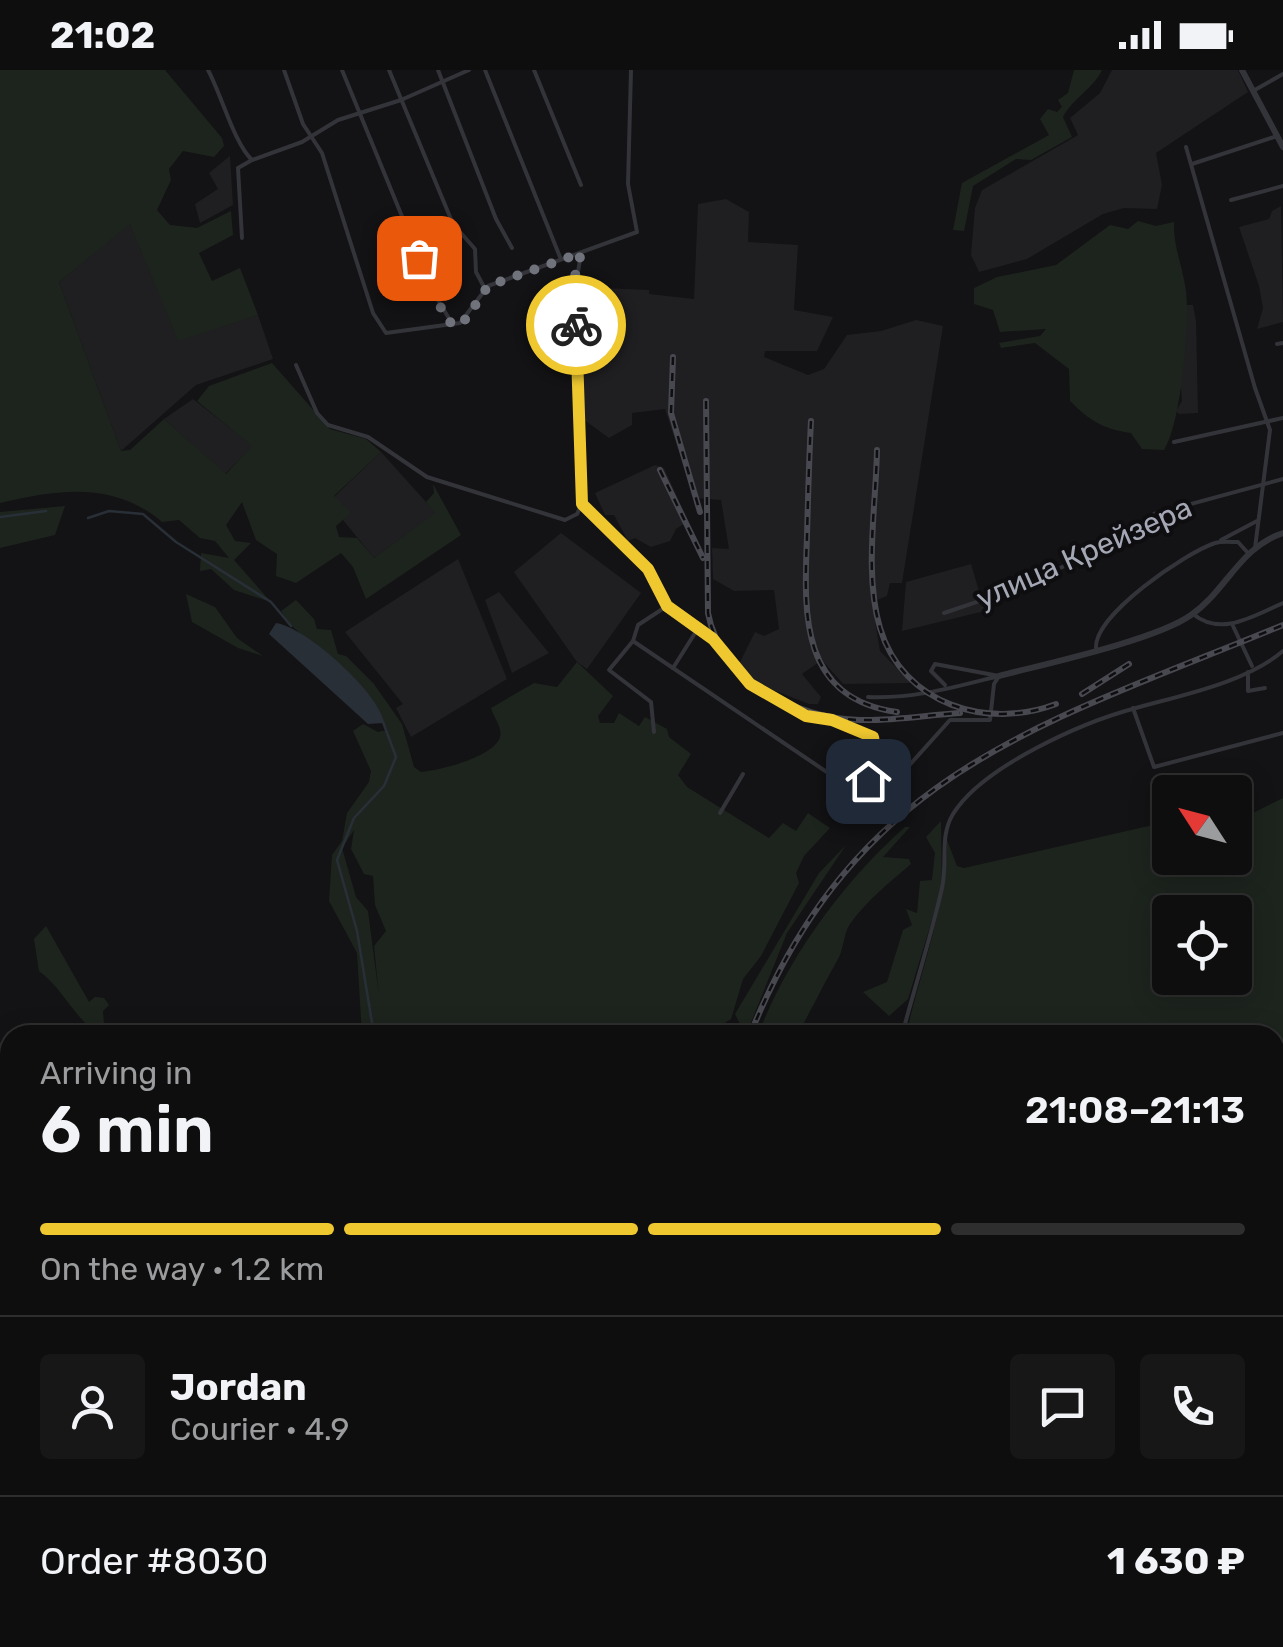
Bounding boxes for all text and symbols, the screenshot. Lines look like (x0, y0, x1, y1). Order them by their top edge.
text: 21:02 (50, 12, 155, 58)
pin (377, 216, 462, 301)
icon: bag (392, 231, 447, 286)
courier (526, 275, 626, 375)
icon: bike (549, 298, 604, 353)
street label: улица Крейзера (971, 489, 1197, 617)
pin (826, 739, 911, 824)
icon: home (841, 754, 896, 809)
north arrow (1152, 775, 1252, 875)
map controls (1152, 775, 1252, 995)
button: locate (1152, 895, 1252, 995)
text: Arriving in (40, 1054, 192, 1092)
text: 21:08–21:13 (1025, 1087, 1245, 1133)
text: 6 min (40, 1091, 214, 1168)
text: On the way · 1.2 km (40, 1250, 324, 1288)
button: person (40, 1354, 145, 1459)
button: chat (1010, 1354, 1115, 1459)
button: phone (1140, 1354, 1245, 1459)
text: Jordan (170, 1364, 307, 1410)
text: Courier · 4.9 (170, 1410, 349, 1448)
text: Order #8030 (40, 1538, 268, 1584)
text: 1 630 ₽ (1107, 1538, 1245, 1584)

